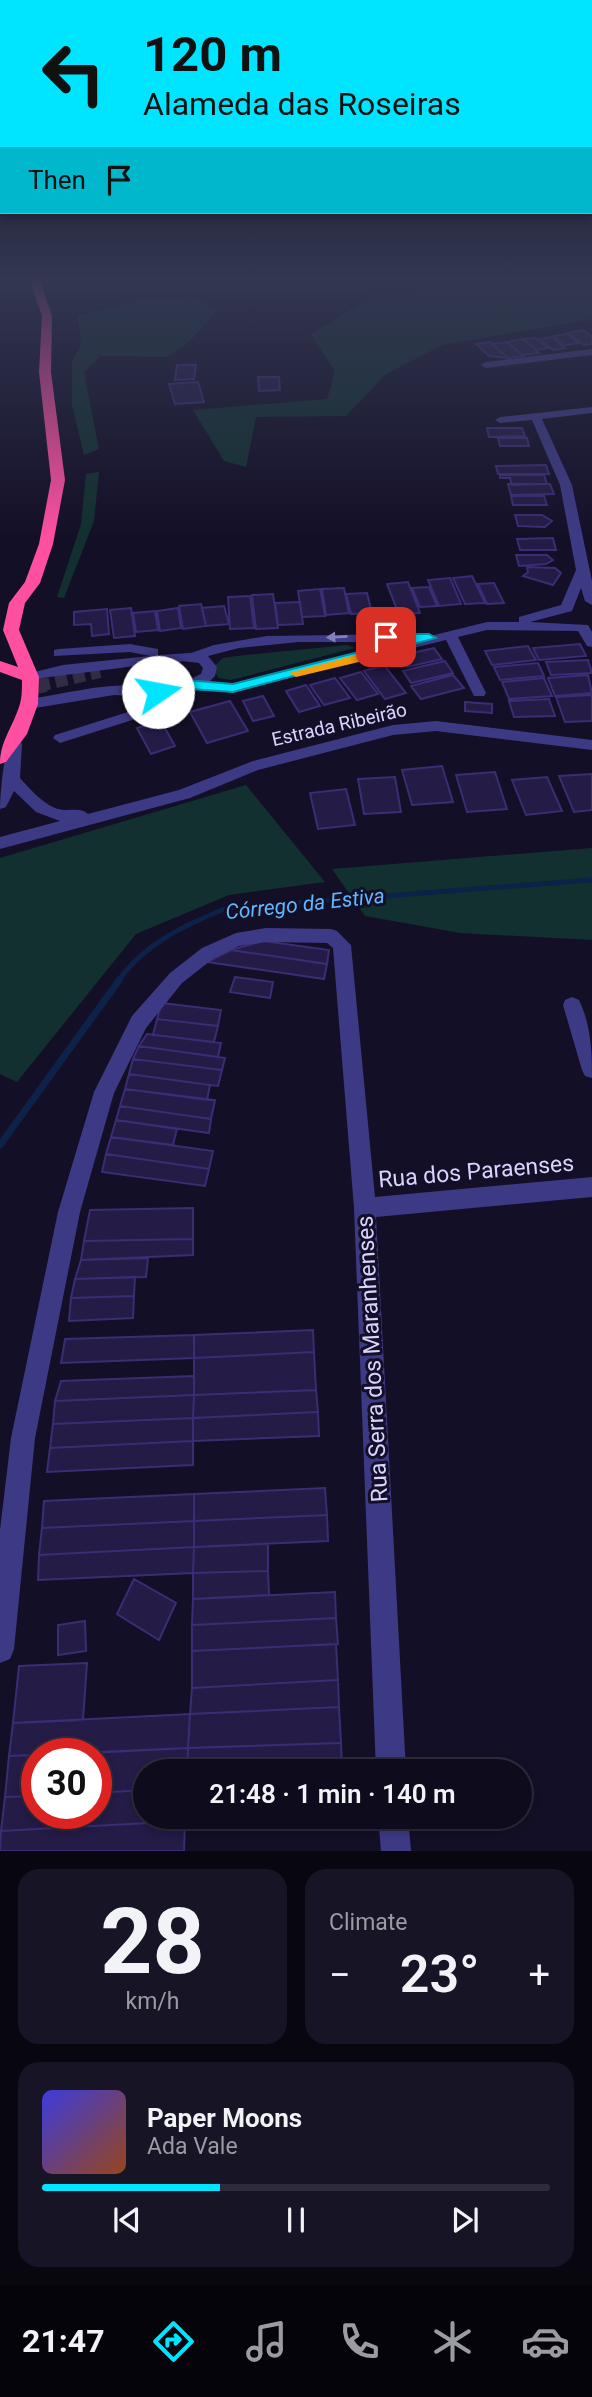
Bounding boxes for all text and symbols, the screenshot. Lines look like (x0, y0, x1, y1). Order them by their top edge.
text: 120 m (143, 26, 282, 83)
icon: left (28, 28, 119, 119)
text: Alameda das Roseiras (143, 85, 461, 123)
icon: arrive (100, 161, 138, 199)
text: Then (28, 165, 86, 195)
pin (356, 607, 416, 667)
icon: arrive (367, 618, 405, 656)
one-way arrow (325, 632, 347, 643)
position arrow (121, 655, 195, 729)
street label: Estrada Ribeirão (269, 698, 409, 751)
water label: Córrego da Estiva (224, 884, 386, 924)
street label: Rua dos Paraenses (377, 1149, 575, 1194)
street label: Rua Serra dos Maranhenses (352, 1215, 393, 1503)
speed limit sign: 30 (21, 1738, 112, 1829)
text: 21:48 · 1 min · 140 m (209, 1779, 456, 1809)
text: 28 (100, 1889, 205, 1995)
text: Climate (329, 1909, 408, 1936)
text: 23° (400, 1944, 479, 2005)
text: − (329, 1953, 351, 1997)
text: + (528, 1953, 550, 1997)
text: km/h (126, 1988, 180, 2015)
text: Paper Moons (147, 2103, 302, 2133)
text: Ada Vale (147, 2133, 238, 2160)
icon: previous (108, 2201, 146, 2239)
icon: pause (277, 2201, 315, 2239)
icon: next (446, 2201, 484, 2239)
icon: directions (149, 2317, 198, 2366)
icon: music (242, 2317, 291, 2366)
icon: phone (335, 2317, 384, 2366)
icon: climate (428, 2317, 477, 2366)
icon: car (521, 2317, 570, 2366)
text: 21:47 (22, 2322, 104, 2360)

